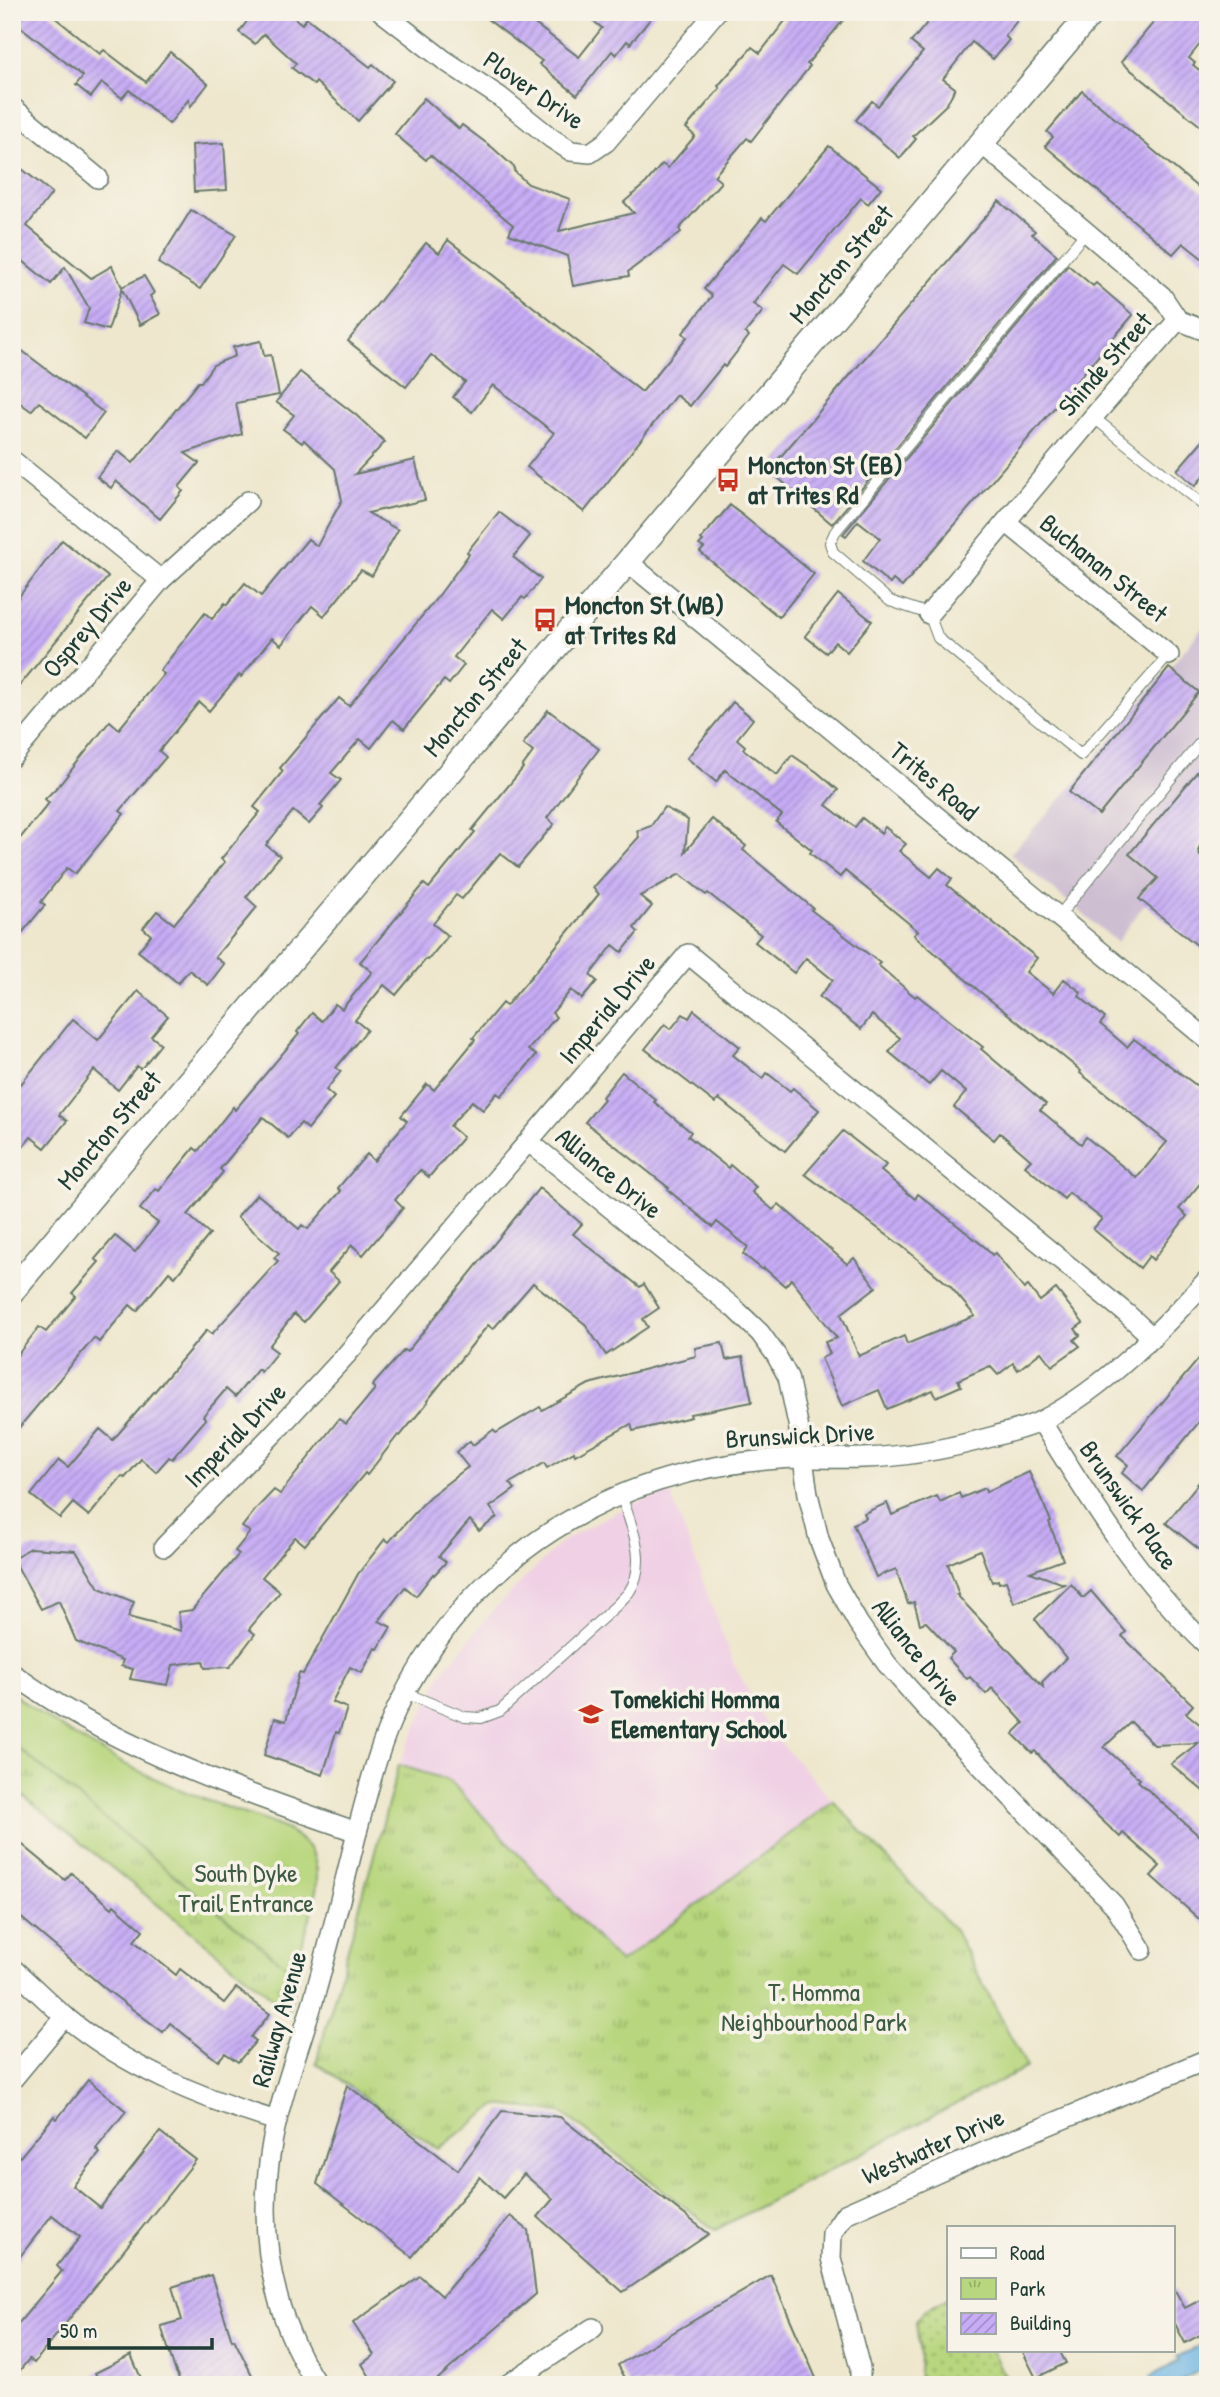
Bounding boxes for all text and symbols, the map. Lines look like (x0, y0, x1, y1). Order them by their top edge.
street label: Plover Drive (477, 42, 592, 137)
street label: Moncton Street (780, 196, 901, 331)
street label: Shinde Street (1050, 303, 1160, 423)
place label: Moncton St (EB) at Trites Rd (748, 447, 903, 512)
bus stop icon: Moncton St (EB) at Trites Rd (714, 466, 742, 494)
street label: Buchanan Street (1033, 505, 1176, 631)
street label: Osprey Drive (34, 569, 139, 685)
place label: Moncton St (WB) at Trites Rd (565, 587, 724, 652)
bus stop icon: Moncton St (WB) at Trites Rd (531, 606, 559, 634)
street label: Moncton Street (414, 629, 535, 764)
street label: Trites Road (883, 733, 986, 828)
street label: Imperial Drive (550, 946, 663, 1071)
street label: Moncton Street (48, 1062, 169, 1197)
street label: Alliance Drive (549, 1119, 670, 1226)
street label: Imperial Drive (176, 1375, 293, 1495)
street label: Brunswick Drive (725, 1413, 875, 1456)
street label: Brunswick Place (1072, 1433, 1187, 1576)
street label: Alliance Drive (865, 1591, 970, 1713)
place label: Tomekichi Homma Elementary School (610, 1681, 788, 1747)
school or university icon: Tomekichi Homma Elementary School (577, 1700, 605, 1728)
park label: South Dyke Trail Entrance (178, 1855, 314, 1920)
street label: Railway Avenue (242, 1947, 315, 2091)
park label: T. Homma Neighbourhood Park (721, 1974, 907, 2039)
street label: Westwater Drive (856, 2099, 1009, 2192)
legend (947, 2226, 1174, 2352)
text: Road (1010, 2238, 1044, 2267)
text: Park (1010, 2274, 1045, 2303)
scale bar (49, 2306, 212, 2350)
text: Building (1010, 2308, 1071, 2337)
text: 50 m (60, 2316, 97, 2345)

